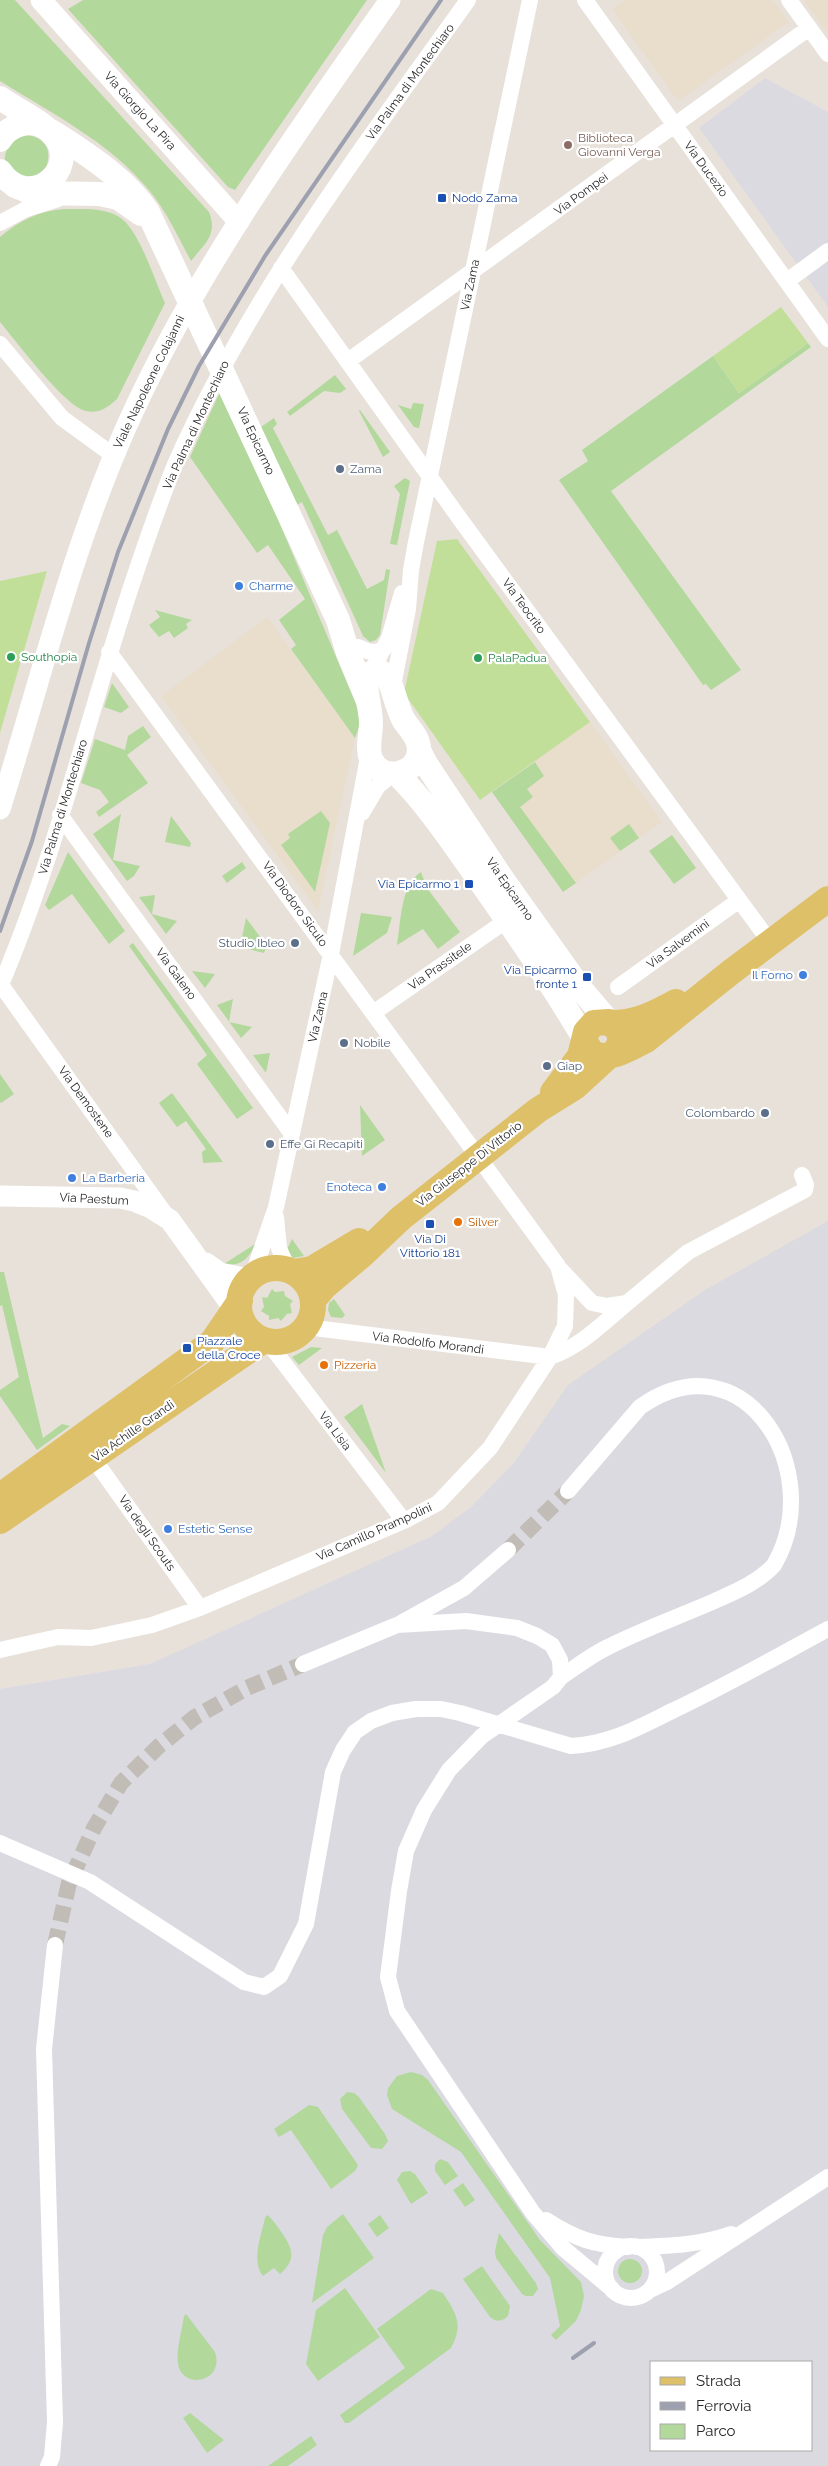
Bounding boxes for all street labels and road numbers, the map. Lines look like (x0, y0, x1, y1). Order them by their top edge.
street label: Via Palma di Montechiaro (363, 21, 457, 143)
street label: Via Giorgio La Pira (101, 69, 179, 153)
street label: Via Ducezio (681, 138, 731, 200)
street label: Via Pompei (551, 170, 611, 218)
street label: Via Zama (458, 258, 482, 312)
street label: Viale Napoleone Colajanni (111, 313, 187, 451)
street label: Via Palma di Montechiaro (160, 358, 232, 492)
street label: Via Epicarmo (234, 405, 278, 477)
street label: Via Teocrito (499, 576, 549, 636)
street label: Via Palma di Montechiaro (36, 738, 90, 876)
street label: Via Epicarmo (483, 855, 537, 923)
street label: Via Diodoro Siculo (259, 859, 331, 949)
street label: Via Salvemini (644, 917, 712, 971)
street label: Via Prassitele (406, 939, 474, 993)
street label: Via Galeno (153, 946, 199, 1002)
street label: Via Zama (305, 990, 331, 1044)
street label: Via Demostene (55, 1064, 117, 1140)
street label: Via Giuseppe Di Vittorio (413, 1118, 525, 1210)
street label: Via Paestum (59, 1190, 129, 1208)
street label: Via Rodolfo Morandi (371, 1329, 485, 1357)
street label: Via Achille Grandi (89, 1397, 177, 1465)
street label: Via Lisia (316, 1409, 354, 1453)
street label: Via degli Scouts (116, 1492, 178, 1574)
street label: Via Camillo Prampolini (314, 1500, 434, 1564)

